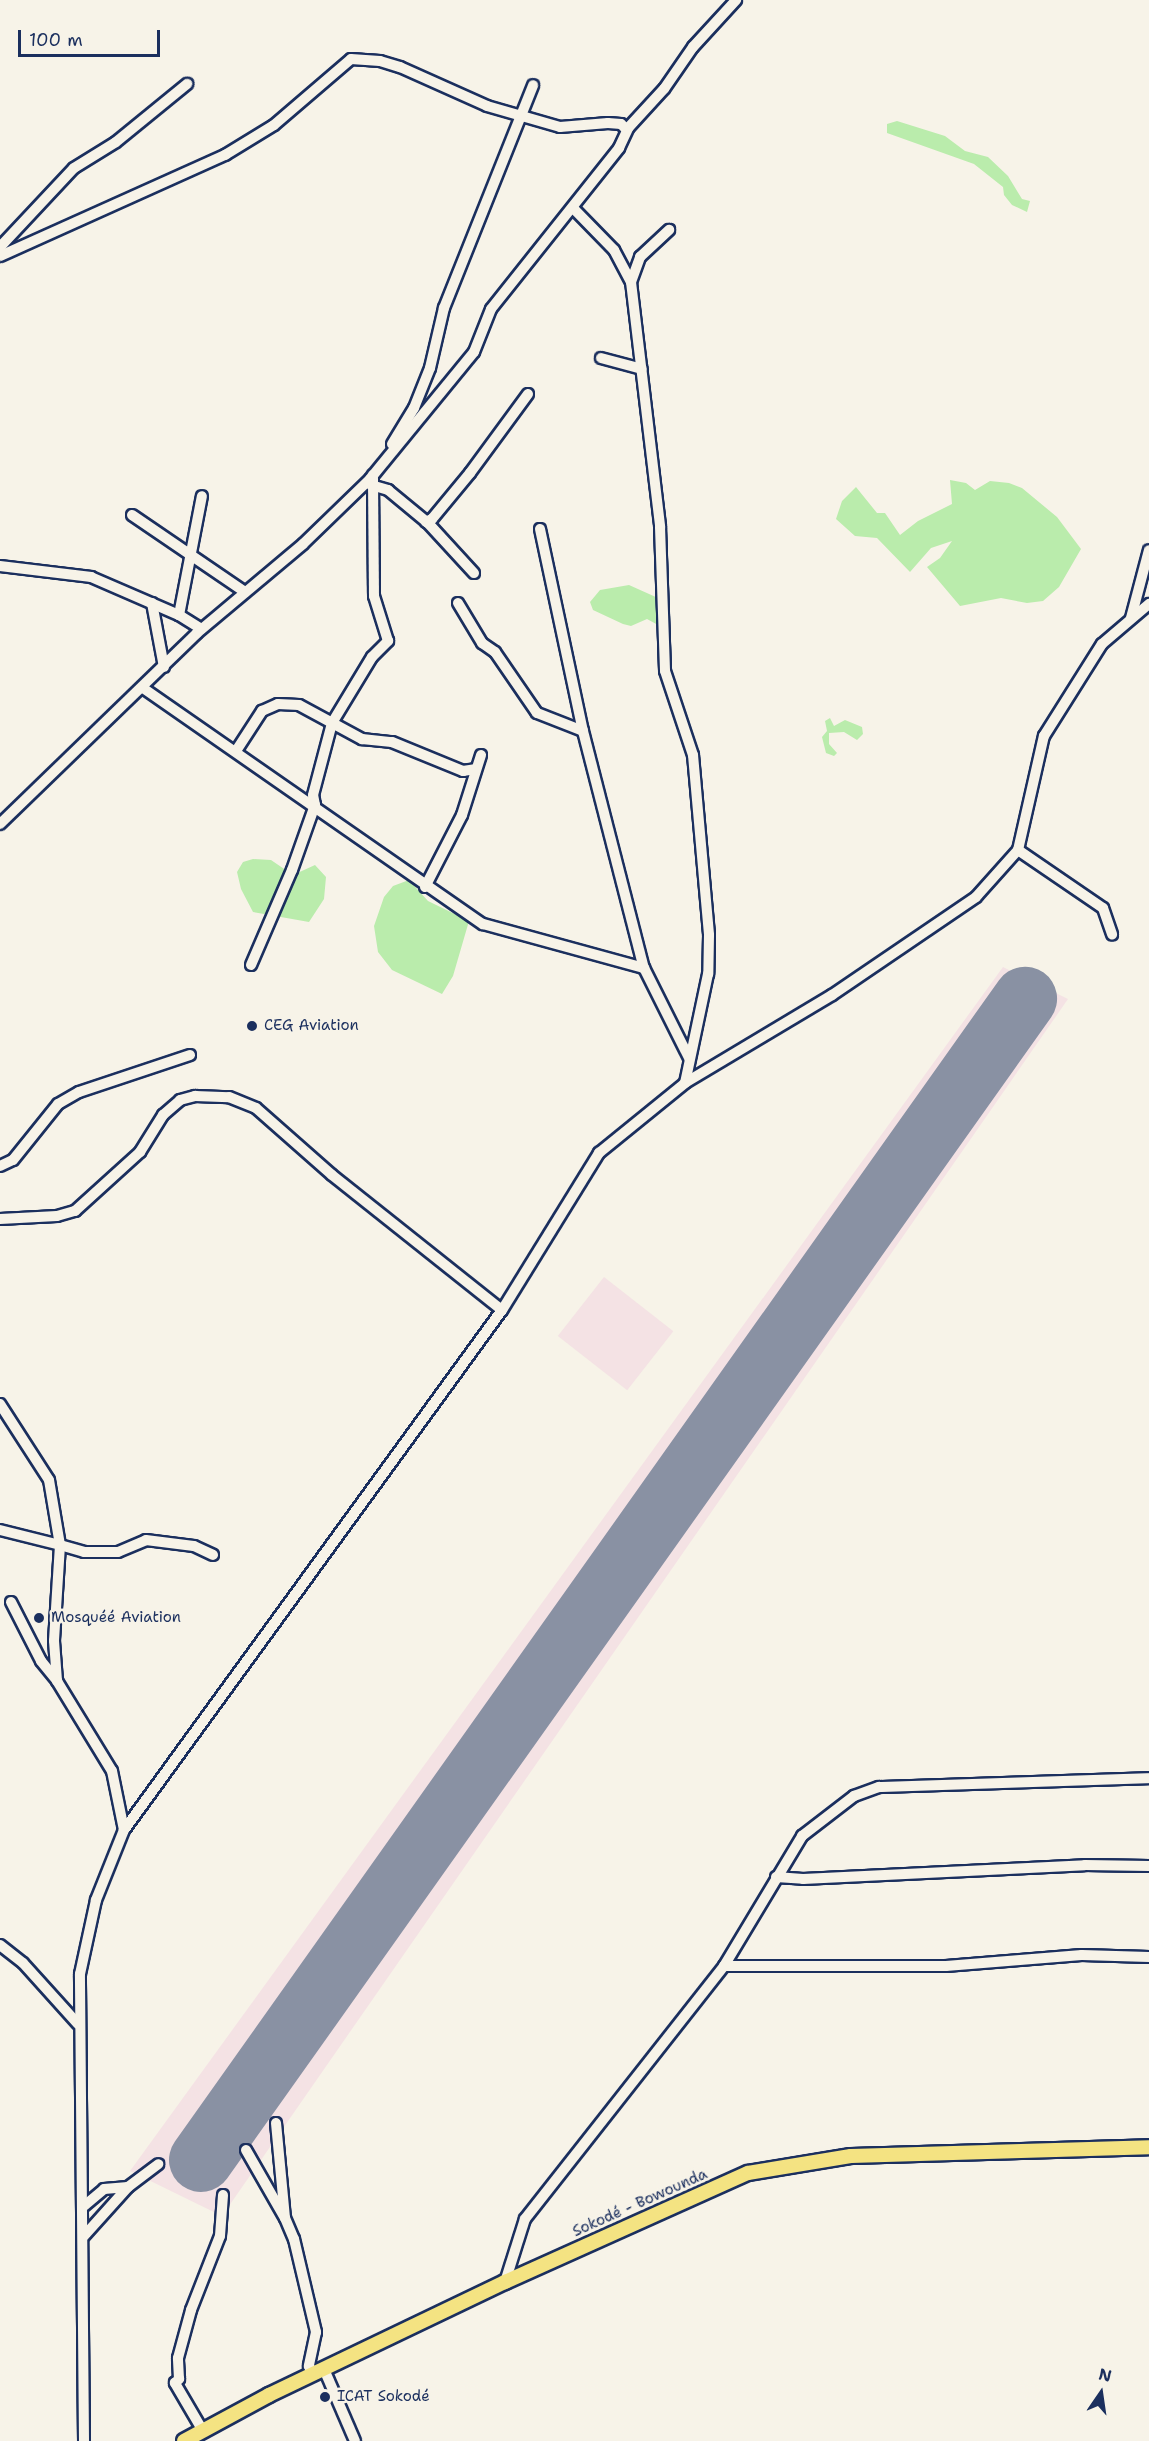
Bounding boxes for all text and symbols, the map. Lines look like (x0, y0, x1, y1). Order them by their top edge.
scale bar (21, 18, 164, 56)
text: 100 m (29, 28, 83, 52)
place label: CEG Aviation (264, 1017, 359, 1035)
marker: CEG Aviation (245, 1019, 259, 1033)
place label: Mosquéé Aviation (51, 1609, 181, 1627)
marker: Mosquéé Aviation (32, 1611, 46, 1625)
street label: Sokodé - Bowounda (570, 2165, 710, 2241)
north arrow (1071, 2363, 1131, 2423)
text: N (1097, 2363, 1114, 2387)
place label: ICAT Sokodé (337, 2388, 430, 2406)
marker: ICAT Sokodé (318, 2390, 332, 2404)

